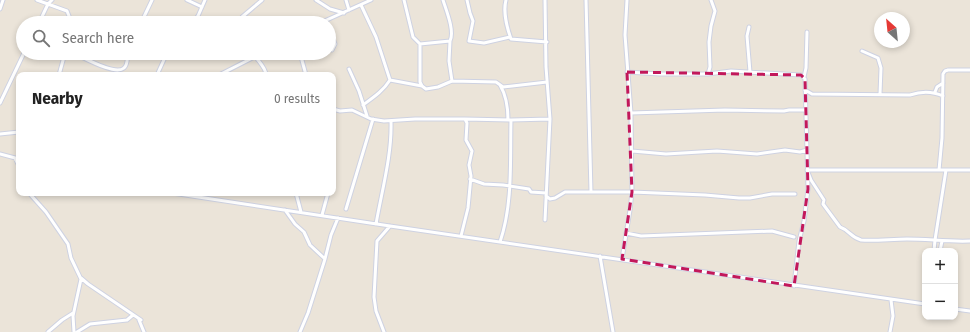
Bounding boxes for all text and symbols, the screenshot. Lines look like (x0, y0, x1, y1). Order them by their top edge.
north arrow (874, 12, 910, 48)
search box (16, 16, 336, 60)
icon: search (30, 27, 52, 49)
text: Search here (62, 29, 134, 47)
text: Nearby (32, 88, 83, 109)
text: 0 results (274, 91, 320, 106)
map controls (922, 248, 958, 320)
button: + (922, 248, 958, 284)
button: − (922, 284, 958, 320)

